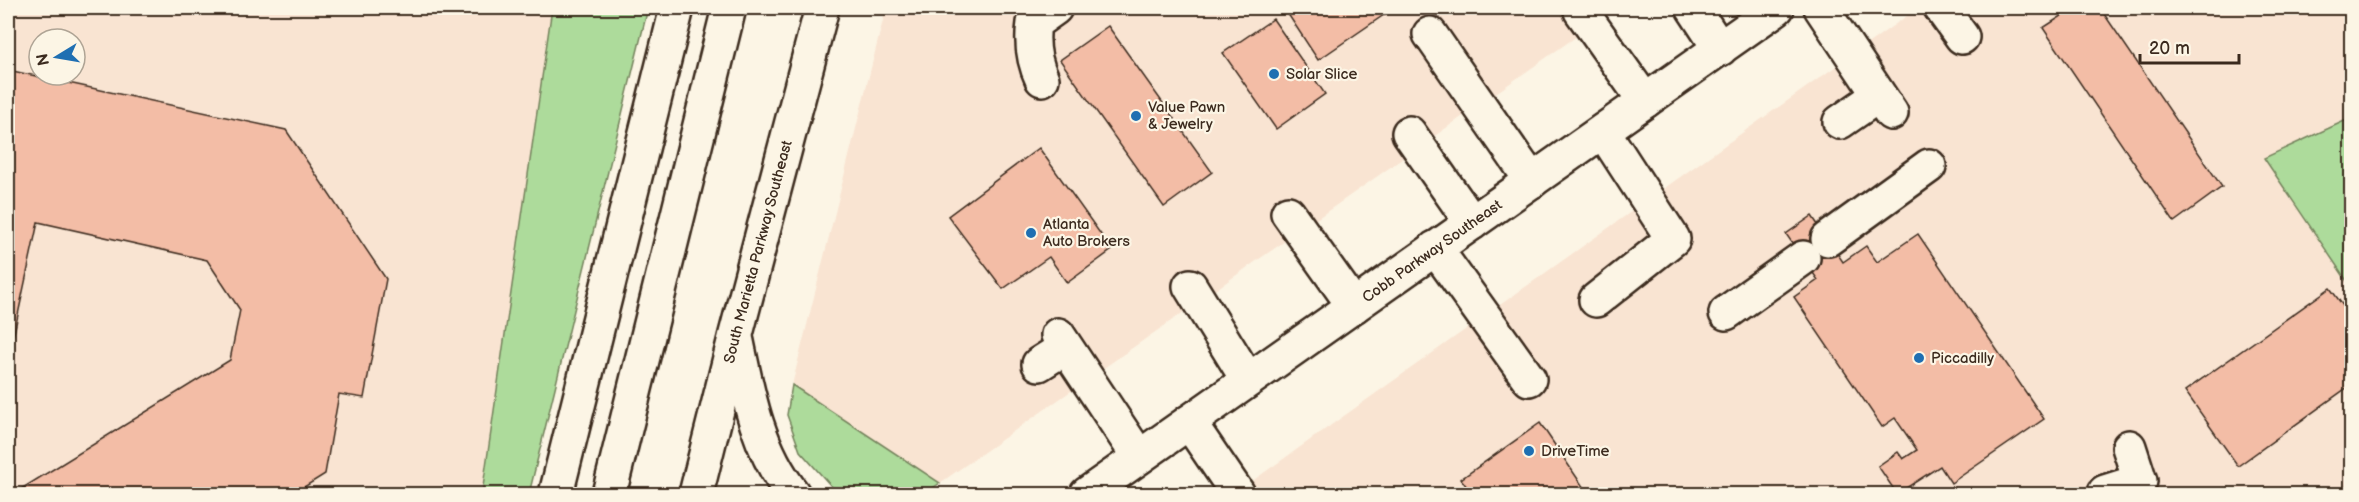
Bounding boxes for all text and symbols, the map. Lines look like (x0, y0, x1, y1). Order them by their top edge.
north arrow (27, 27, 87, 87)
scale bar (2140, 27, 2239, 65)
text: 20 m (2149, 38, 2190, 59)
text: N (33, 52, 54, 67)
place label: Solar Slice (1286, 65, 1357, 84)
marker: Solar Slice (1267, 67, 1281, 81)
place label: Value Pawn & Jewelry (1148, 98, 1225, 134)
marker: Value Pawn & Jewelry (1129, 109, 1143, 123)
street label: South Marietta Parkway Southeast (720, 138, 796, 365)
street label: Cobb Parkway Southeast (1358, 195, 1506, 307)
place label: Atlanta Auto Brokers (1043, 215, 1130, 251)
marker: Atlanta Auto Brokers (1024, 226, 1038, 240)
place label: Piccadilly (1931, 349, 1994, 368)
marker: Piccadilly (1912, 351, 1926, 365)
place label: DriveTime (1541, 442, 1610, 461)
marker: DriveTime (1522, 444, 1536, 458)

